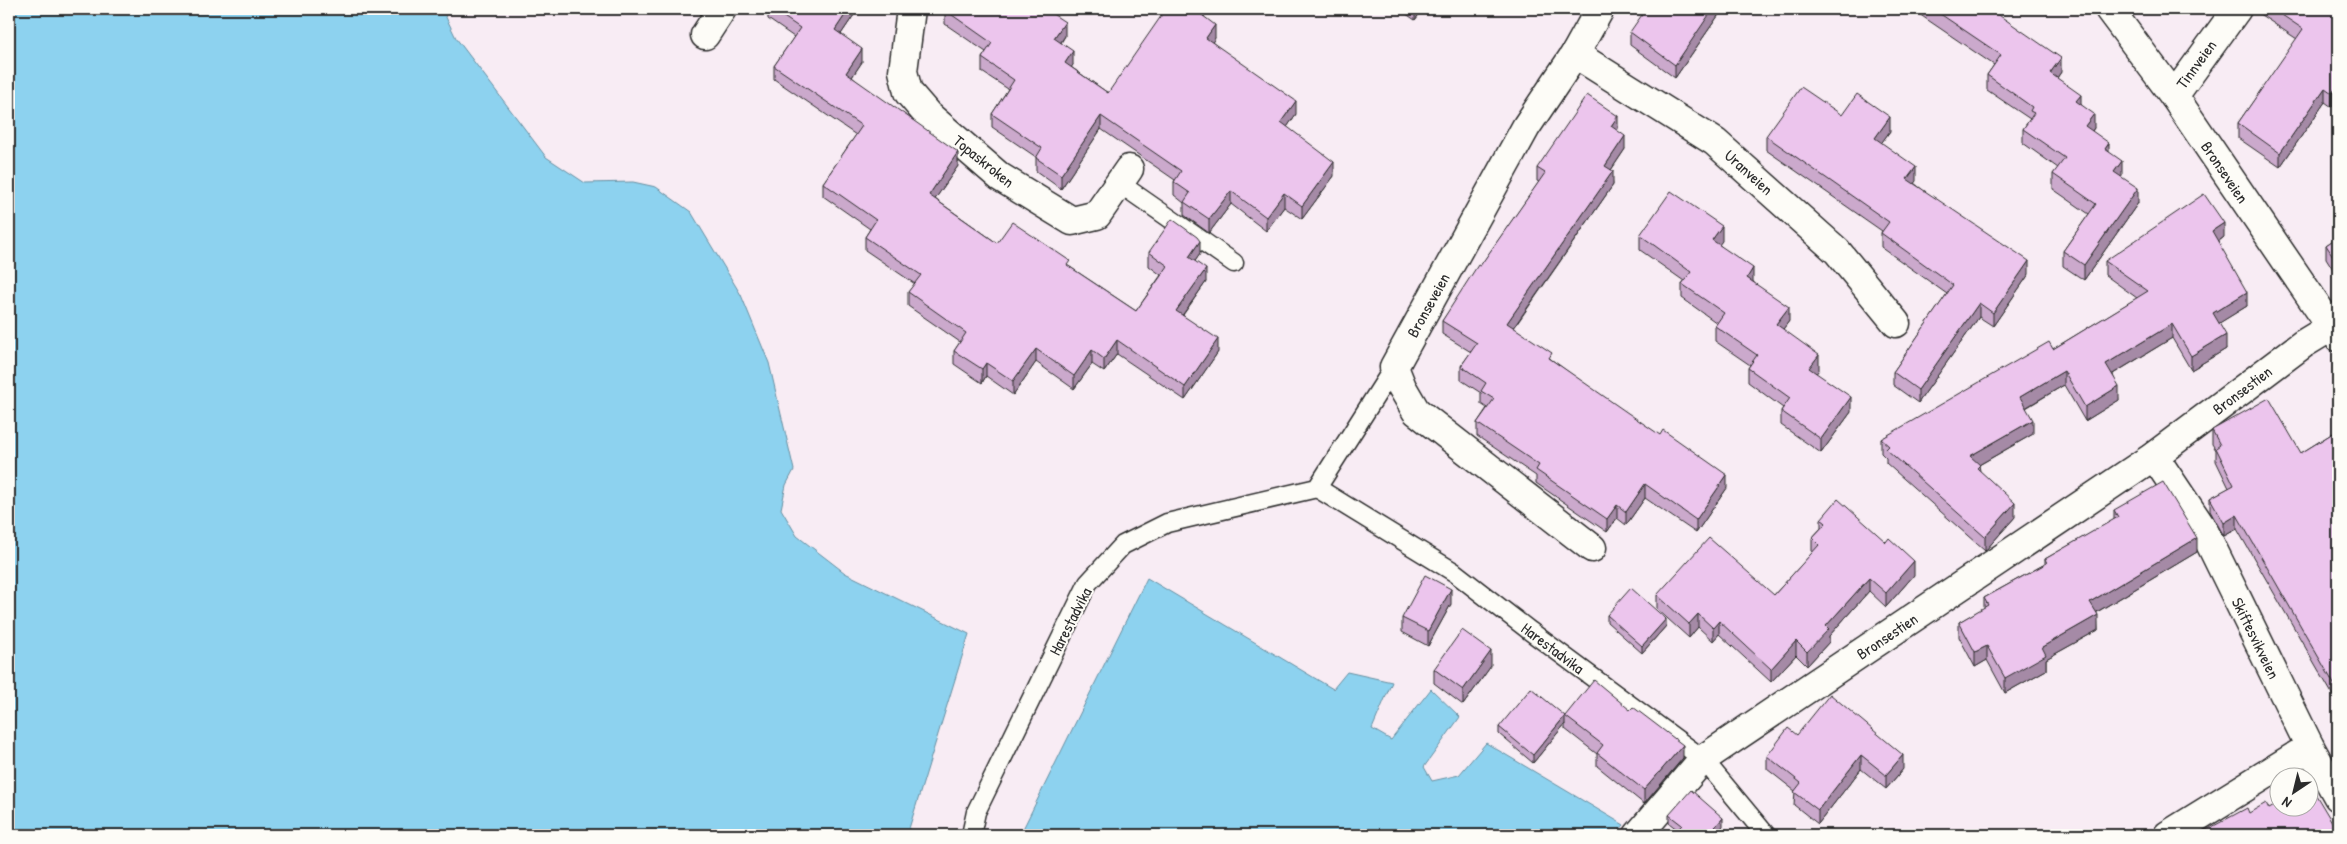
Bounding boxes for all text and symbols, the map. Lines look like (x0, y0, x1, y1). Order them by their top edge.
street label: Tinnveien (2171, 35, 2221, 93)
street label: Topaskroken (949, 130, 1019, 192)
street label: Bronseveien (2196, 137, 2254, 207)
street label: Uranveien (1720, 144, 1778, 200)
street label: Bronseveien (1401, 269, 1455, 341)
street label: Bronsestien (2208, 360, 2276, 420)
street label: Harestadvika (1044, 583, 1096, 659)
street label: Skiftesvikveien (2227, 594, 2285, 682)
street label: Bronsestien (1852, 607, 1922, 665)
street label: Harestadvika (1517, 617, 1589, 679)
north arrow (2270, 766, 2320, 816)
text: N (2277, 793, 2295, 813)

